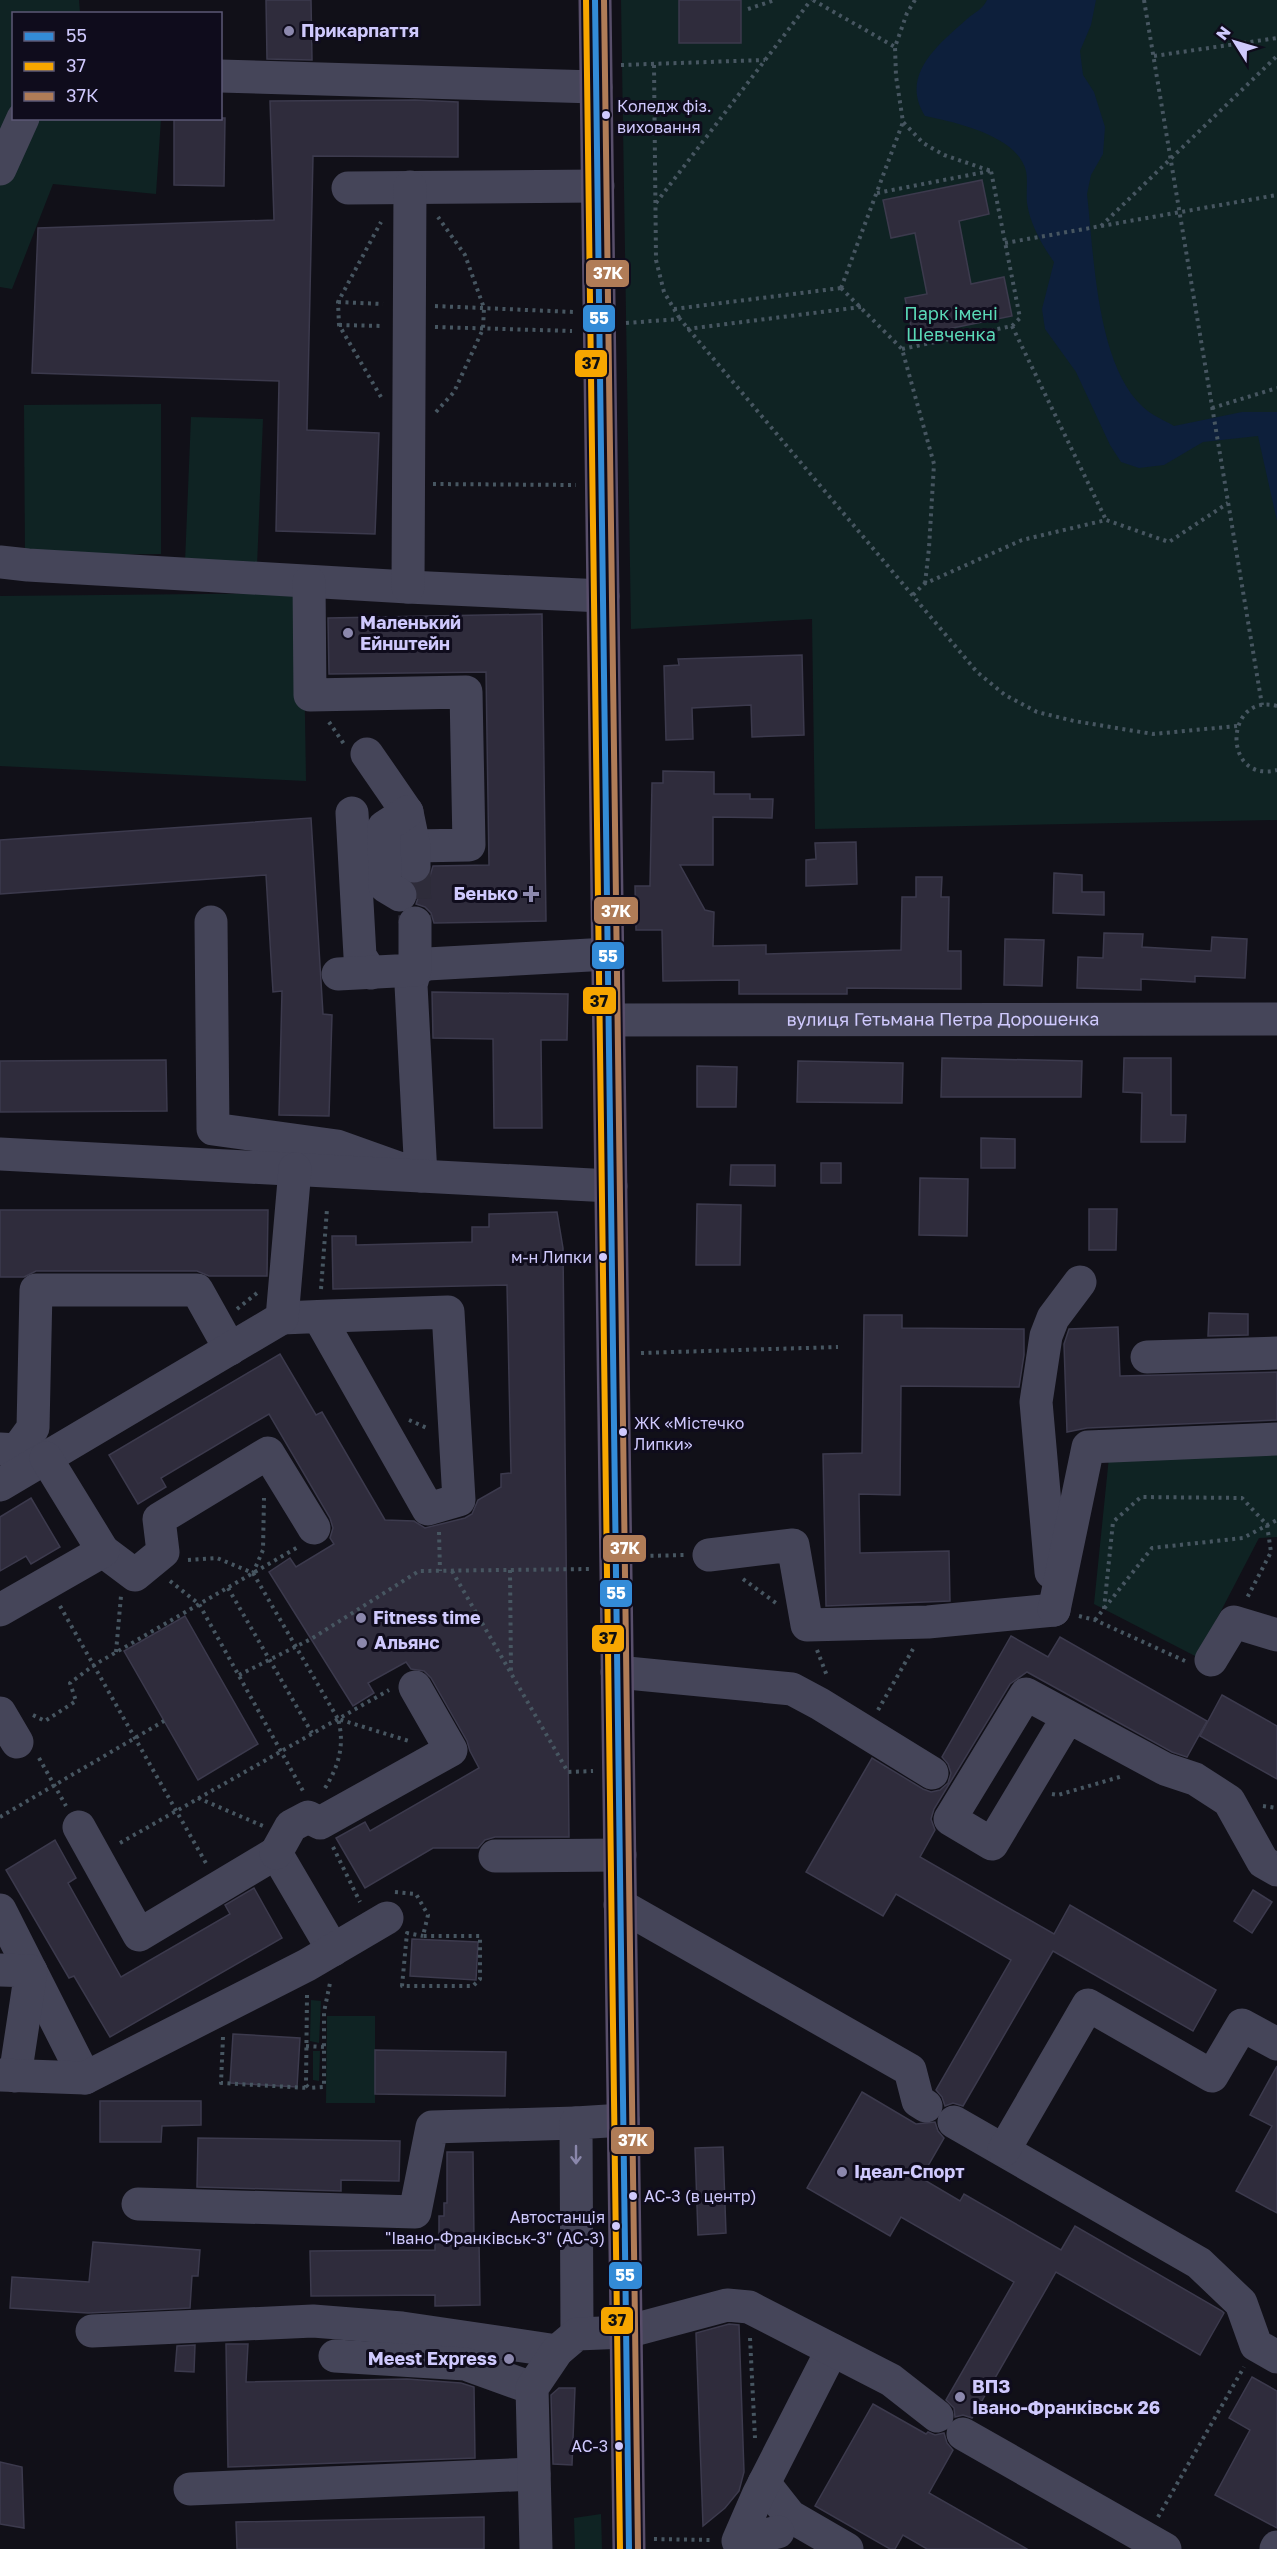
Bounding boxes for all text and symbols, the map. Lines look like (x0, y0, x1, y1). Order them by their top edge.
legend (12, 12, 222, 120)
north arrow (1205, 12, 1265, 72)
place label: Прикарпаття (301, 19, 419, 41)
text: N (1211, 22, 1235, 44)
text: 55 (66, 24, 87, 46)
marker: Прикарпаття (282, 24, 296, 38)
text: 37 (66, 54, 86, 76)
text: 37К (66, 84, 99, 106)
place label: Коледж фіз. виховання (617, 96, 712, 137)
marker: Коледж фіз. виховання (600, 109, 612, 121)
line badge: 37К (585, 259, 630, 288)
text: 37К (593, 263, 623, 283)
park label: Парк імені Шевченка (904, 302, 998, 345)
line badge: 55 (582, 304, 616, 333)
text: 55 (589, 308, 609, 328)
line badge: 37 (574, 349, 608, 378)
text: 37 (582, 353, 601, 373)
place label: Маленький Ейнштейн (360, 611, 461, 654)
marker: Маленький Ейнштейн (341, 626, 355, 640)
place label: Бенько (453, 882, 518, 904)
marker: Бенько (522, 885, 540, 903)
line badge: 37К (593, 896, 639, 925)
text: 37К (601, 901, 631, 921)
line badge: 55 (591, 941, 625, 970)
text: 55 (598, 946, 618, 966)
line badge: 37 (582, 986, 617, 1015)
text: 37 (590, 991, 609, 1011)
street label: вулиця Гетьмана Петра Дорошенка (786, 1007, 1100, 1030)
place label: м-н Липки (511, 1247, 592, 1267)
marker: м-н Липки (597, 1251, 609, 1263)
place label: ЖК «Містечко Липки» (634, 1413, 744, 1454)
marker: ЖК «Містечко Липки» (617, 1426, 629, 1438)
line badge: 37К (602, 1534, 647, 1563)
text: 37К (610, 1538, 640, 1558)
line badge: 55 (599, 1579, 633, 1608)
text: 55 (606, 1583, 626, 1603)
place label: Fitness time (373, 1606, 481, 1628)
marker: Fitness time (354, 1611, 368, 1625)
line badge: 37 (591, 1624, 625, 1653)
text: 37 (599, 1628, 618, 1648)
place label: Альянс (374, 1631, 440, 1653)
marker: Альянс (355, 1636, 369, 1650)
line badge: 37К (610, 2126, 655, 2155)
text: 37К (618, 2130, 648, 2150)
one-way arrow (570, 2145, 582, 2165)
place label: Ідеал-Спорт (854, 2160, 965, 2182)
marker: Ідеал-Спорт (835, 2165, 849, 2179)
place label: АС-3 (в центр) (644, 2186, 757, 2206)
marker: АС-3 (в центр) (627, 2190, 639, 2202)
place label: Автостанція "Івано-Франківськ-3" (АС-3) (385, 2207, 605, 2248)
marker: Автостанція "Івано-Франківськ-3" (АС-3) (610, 2220, 622, 2232)
line badge: 55 (608, 2261, 643, 2290)
text: 55 (615, 2265, 635, 2285)
line badge: 37 (600, 2306, 634, 2335)
text: 37 (608, 2310, 627, 2330)
place label: Meest Express (368, 2347, 497, 2369)
marker: Meest Express (502, 2352, 516, 2366)
place label: ВПЗ Івано-Франківськ 26 (972, 2375, 1160, 2418)
marker: ВПЗ Івано-Франківськ 26 (953, 2390, 967, 2404)
place label: АС-3 (571, 2436, 608, 2456)
marker: АС-3 (613, 2440, 625, 2452)

